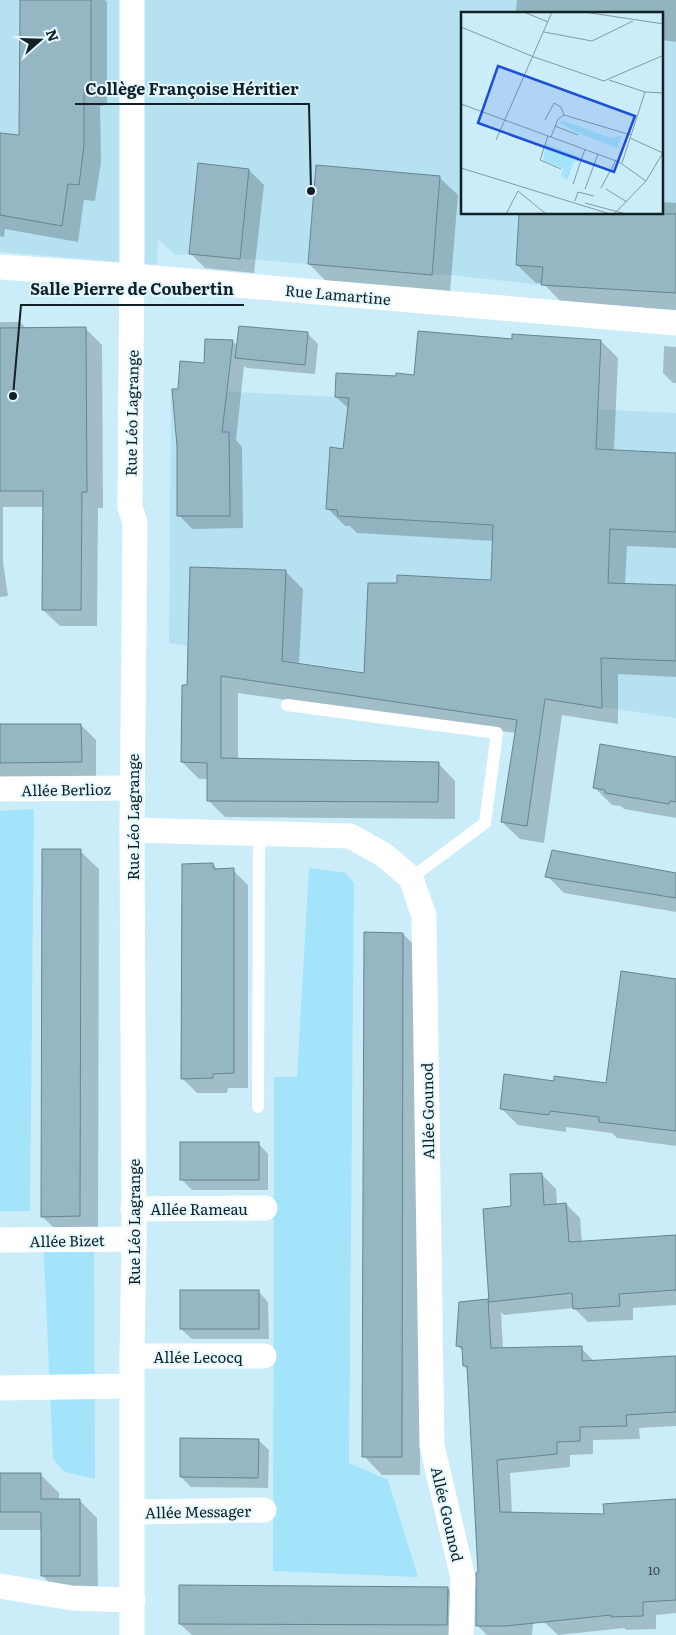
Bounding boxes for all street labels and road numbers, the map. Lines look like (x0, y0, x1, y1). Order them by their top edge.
street label: Rue Lamartine (284, 278, 392, 310)
street label: Rue Léo Lagrange (118, 349, 144, 476)
street label: Rue Léo Lagrange (121, 754, 144, 880)
street label: Allée Berlioz (21, 777, 111, 801)
street label: Allée Gounod (415, 1062, 439, 1160)
street label: Rue Léo Lagrange (122, 1159, 145, 1285)
street label: Allée Rameau (150, 1197, 248, 1220)
street label: Allée Bizet (29, 1228, 105, 1252)
street label: Allée Lecocq (153, 1345, 243, 1368)
street label: Allée Gounod (426, 1464, 470, 1564)
street label: Allée Messager (145, 1499, 251, 1523)

